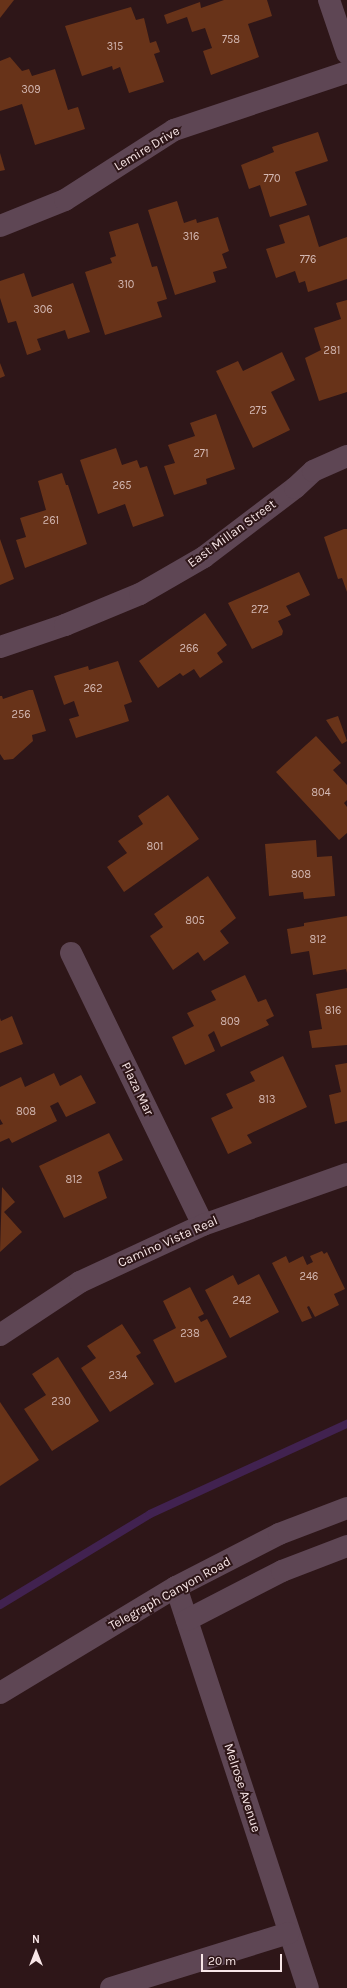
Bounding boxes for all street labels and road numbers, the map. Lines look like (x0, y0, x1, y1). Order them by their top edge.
street label: Lemire Drive (111, 123, 183, 175)
street label: East Millan Street (185, 497, 279, 571)
street label: Plaza Mar (117, 1060, 157, 1118)
street label: Camino Vista Real (116, 1213, 220, 1271)
street label: Telegraph Canyon Road (106, 1554, 234, 1634)
street label: Melrose Avenue (220, 1742, 264, 1834)

